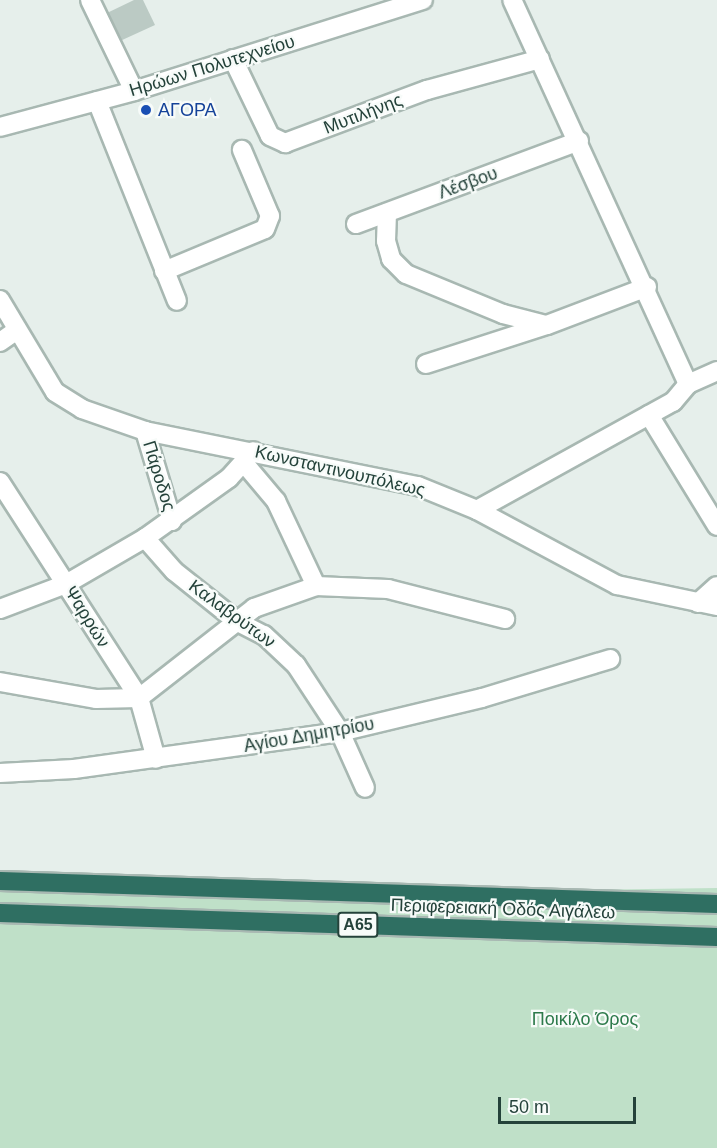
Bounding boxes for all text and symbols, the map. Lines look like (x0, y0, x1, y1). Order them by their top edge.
street label: Ηρώων Πολυτεχνείου (127, 31, 297, 101)
street label: Μυτιλήνης (321, 89, 405, 139)
place label: ΑΓΟΡΑ (158, 99, 217, 121)
marker: ΑΓΟΡΑ (139, 103, 153, 117)
street label: Λέσβου (435, 162, 501, 204)
street label: Πάροδος (138, 438, 180, 514)
street label: Κωνσταντινουπόλεως (253, 441, 427, 501)
street label: Καλαβρύτων (185, 575, 279, 653)
street label: Ψαρρών (60, 582, 114, 652)
street label: Αγίου Δημητρίου (242, 713, 376, 757)
street label: Περιφερειακή Οδός Αιγάλεω (390, 894, 616, 924)
road number: Α65 (337, 912, 379, 938)
park label: Ποικίλο Όρος (532, 1008, 638, 1030)
scale bar (501, 1085, 639, 1123)
text: 50 m (509, 1097, 549, 1117)

